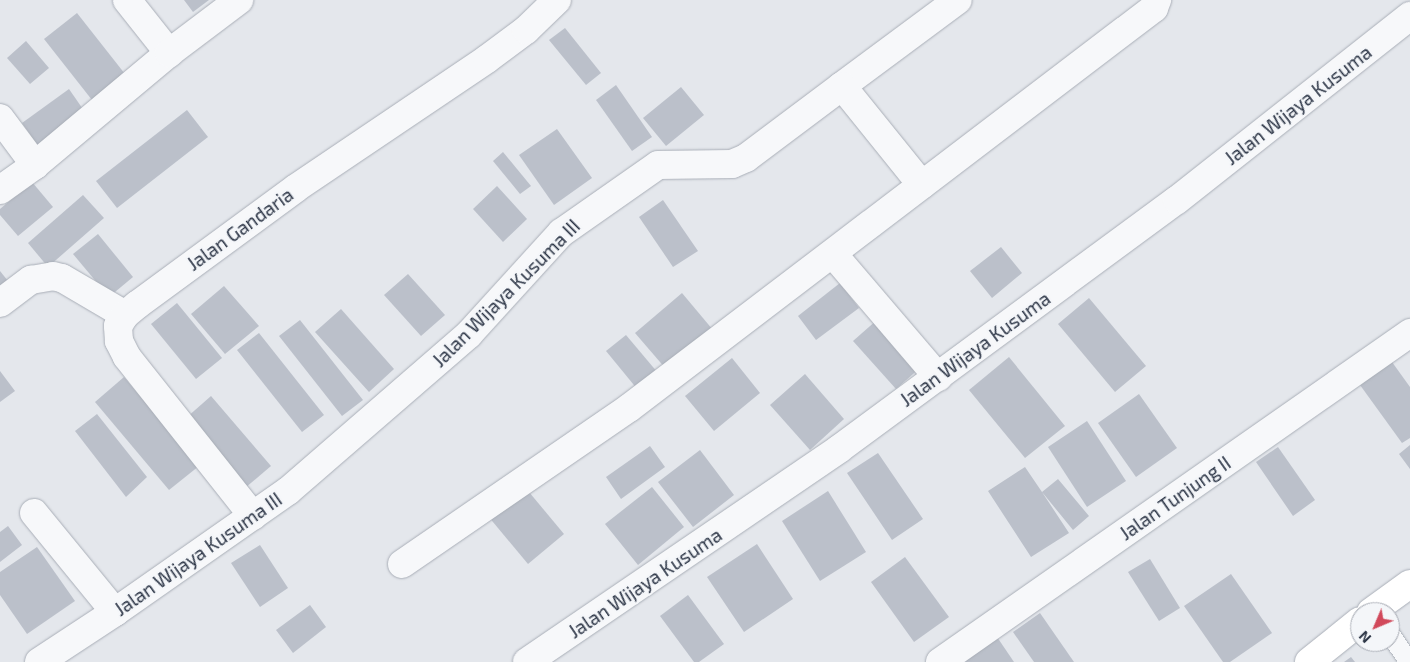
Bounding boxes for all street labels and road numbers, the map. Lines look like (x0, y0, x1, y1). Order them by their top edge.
street label: Jalan Wijaya Kusuma (1220, 41, 1376, 169)
street label: Jalan Gandaria (182, 183, 298, 275)
street label: Jalan Wijaya Kusuma III (427, 214, 585, 372)
street label: Jalan Wijaya Kusuma (895, 287, 1055, 411)
street label: Jalan Tunjung II (1115, 451, 1235, 545)
street label: Jalan Wijaya Kusuma III (110, 487, 286, 621)
street label: Jalan Wijaya Kusuma (564, 523, 726, 643)

